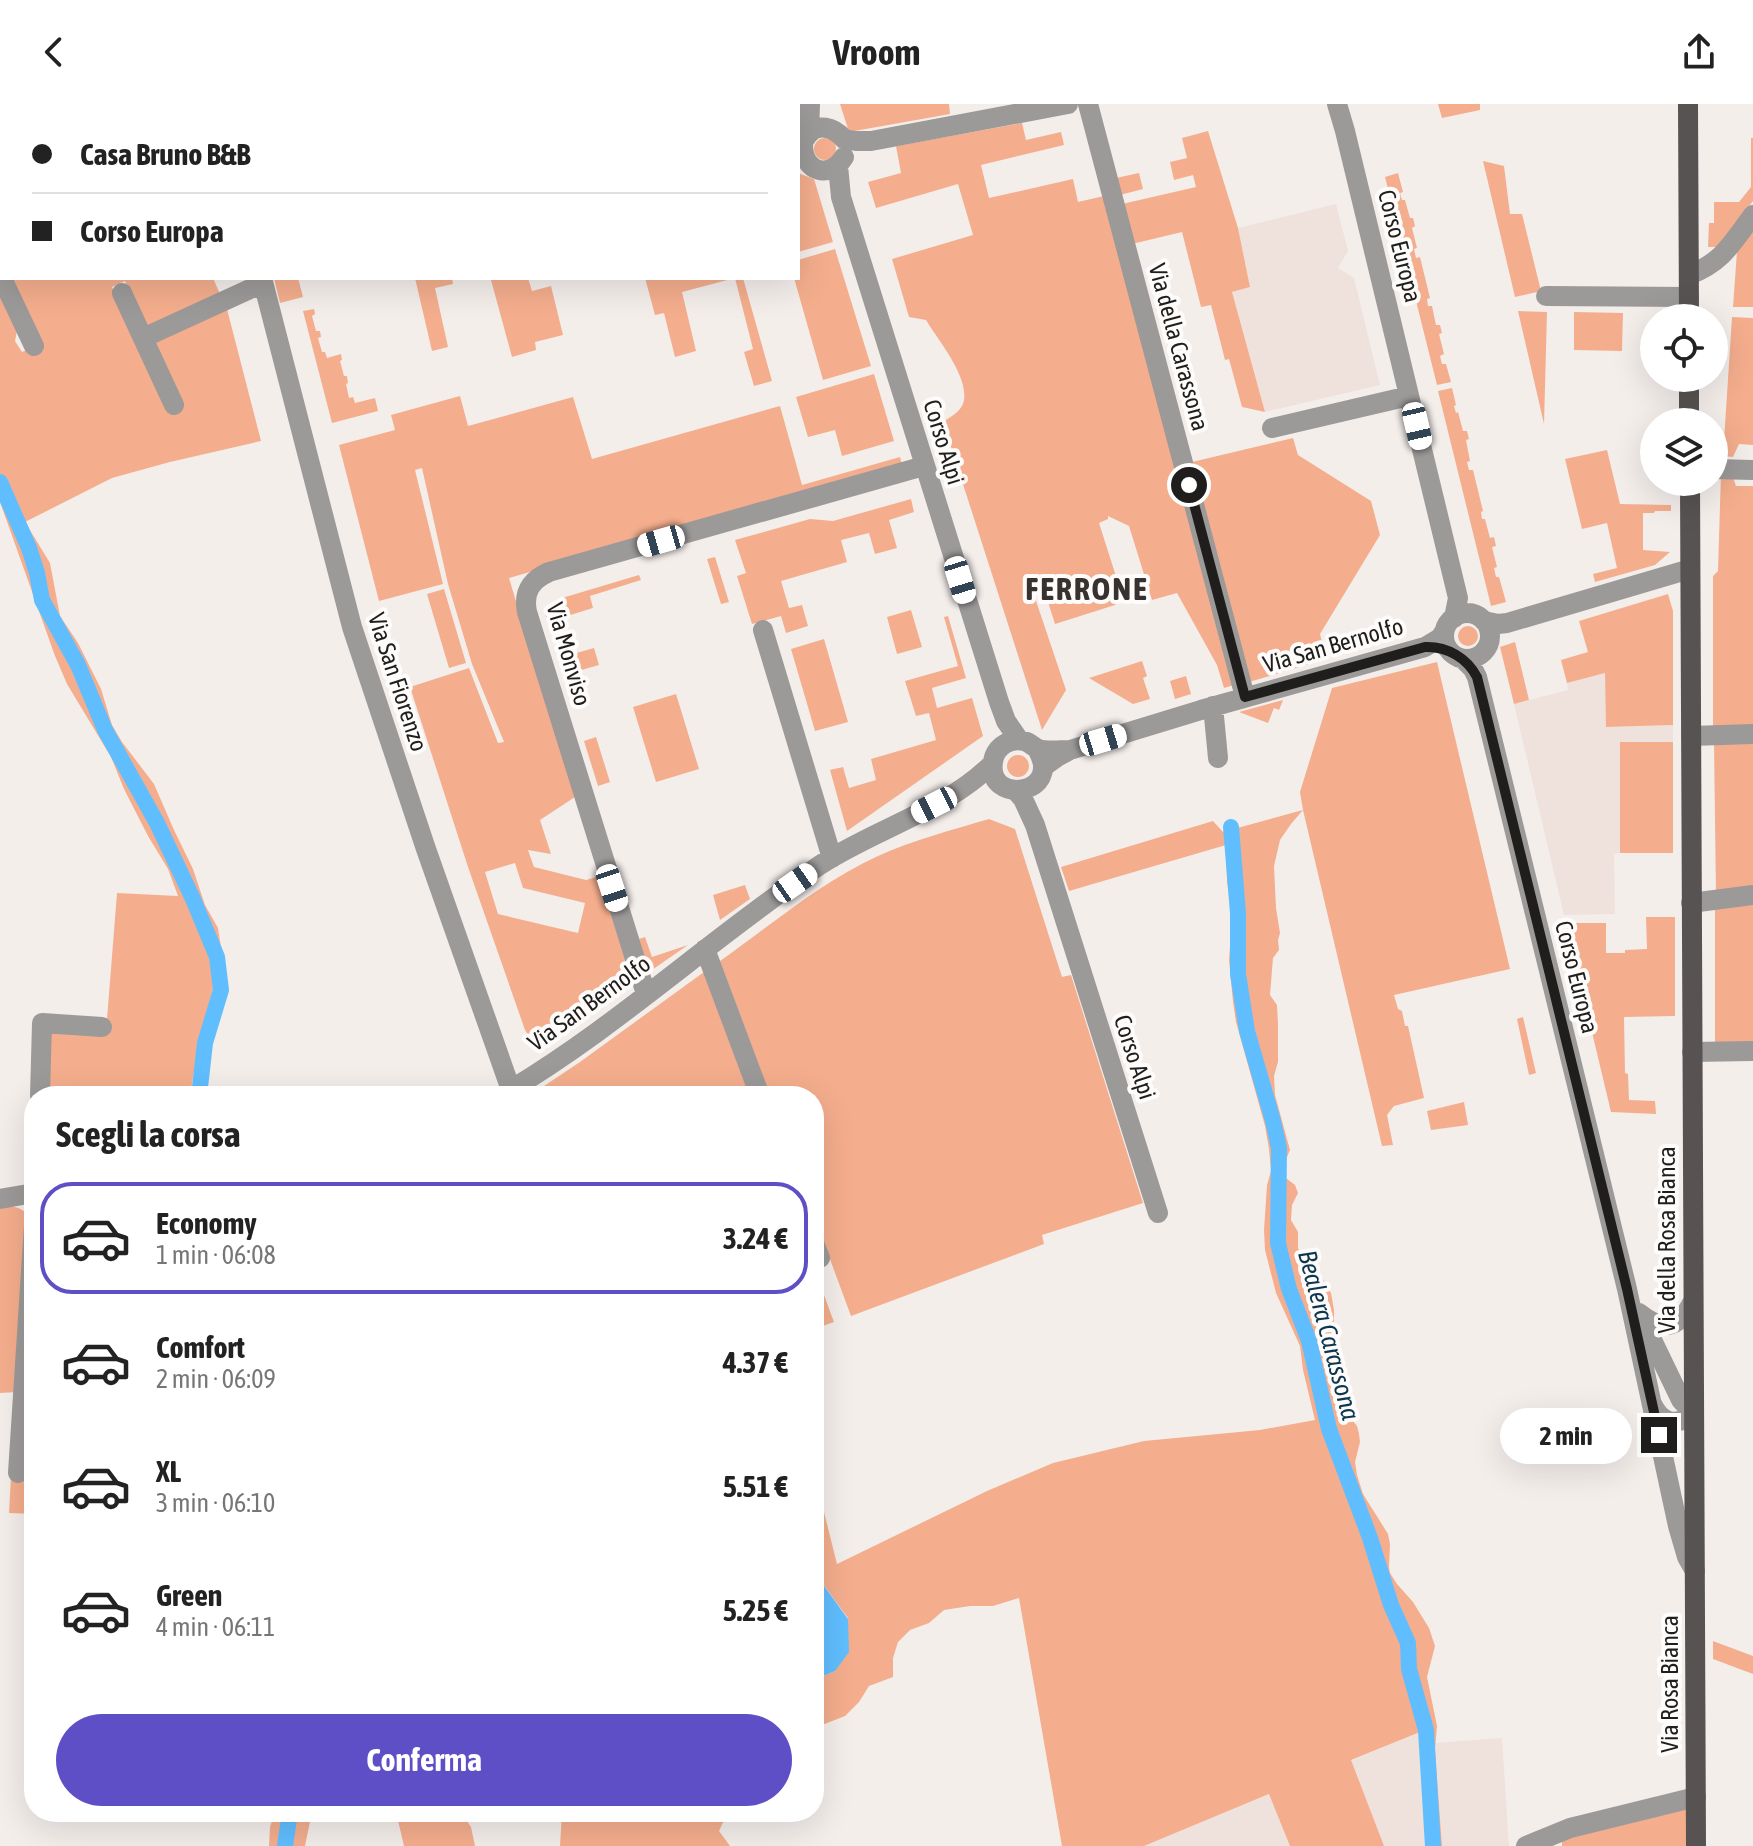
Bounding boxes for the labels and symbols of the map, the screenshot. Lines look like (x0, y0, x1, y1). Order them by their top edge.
street label: Corso Europa (1373, 187, 1427, 305)
street label: Via della Carassona (1144, 260, 1214, 434)
street label: Corso Alpi (918, 396, 970, 488)
car (1400, 400, 1434, 452)
route start (1171, 467, 1207, 503)
car (635, 523, 687, 559)
car (942, 554, 978, 606)
district label: FERRONE (1025, 570, 1149, 607)
street label: Via Monviso (541, 599, 597, 709)
street label: Via San Fiorenzo (363, 610, 433, 754)
street label: Via San Bernolfo (1260, 612, 1406, 678)
car (1077, 722, 1129, 758)
car (907, 783, 961, 827)
car (768, 859, 822, 907)
car (593, 861, 631, 915)
street label: Corso Europa (1550, 918, 1604, 1036)
street label: Via San Bernolfo (523, 950, 655, 1056)
street label: Corso Alpi (1109, 1011, 1161, 1103)
street label: Via della Rosa Bianca (1653, 1146, 1680, 1334)
water label: Bealera Carassona (1292, 1247, 1366, 1423)
callout: 2 min (1499, 1407, 1631, 1463)
route end (1641, 1417, 1677, 1453)
street label: Via Rosa Bianca (1656, 1615, 1683, 1753)

